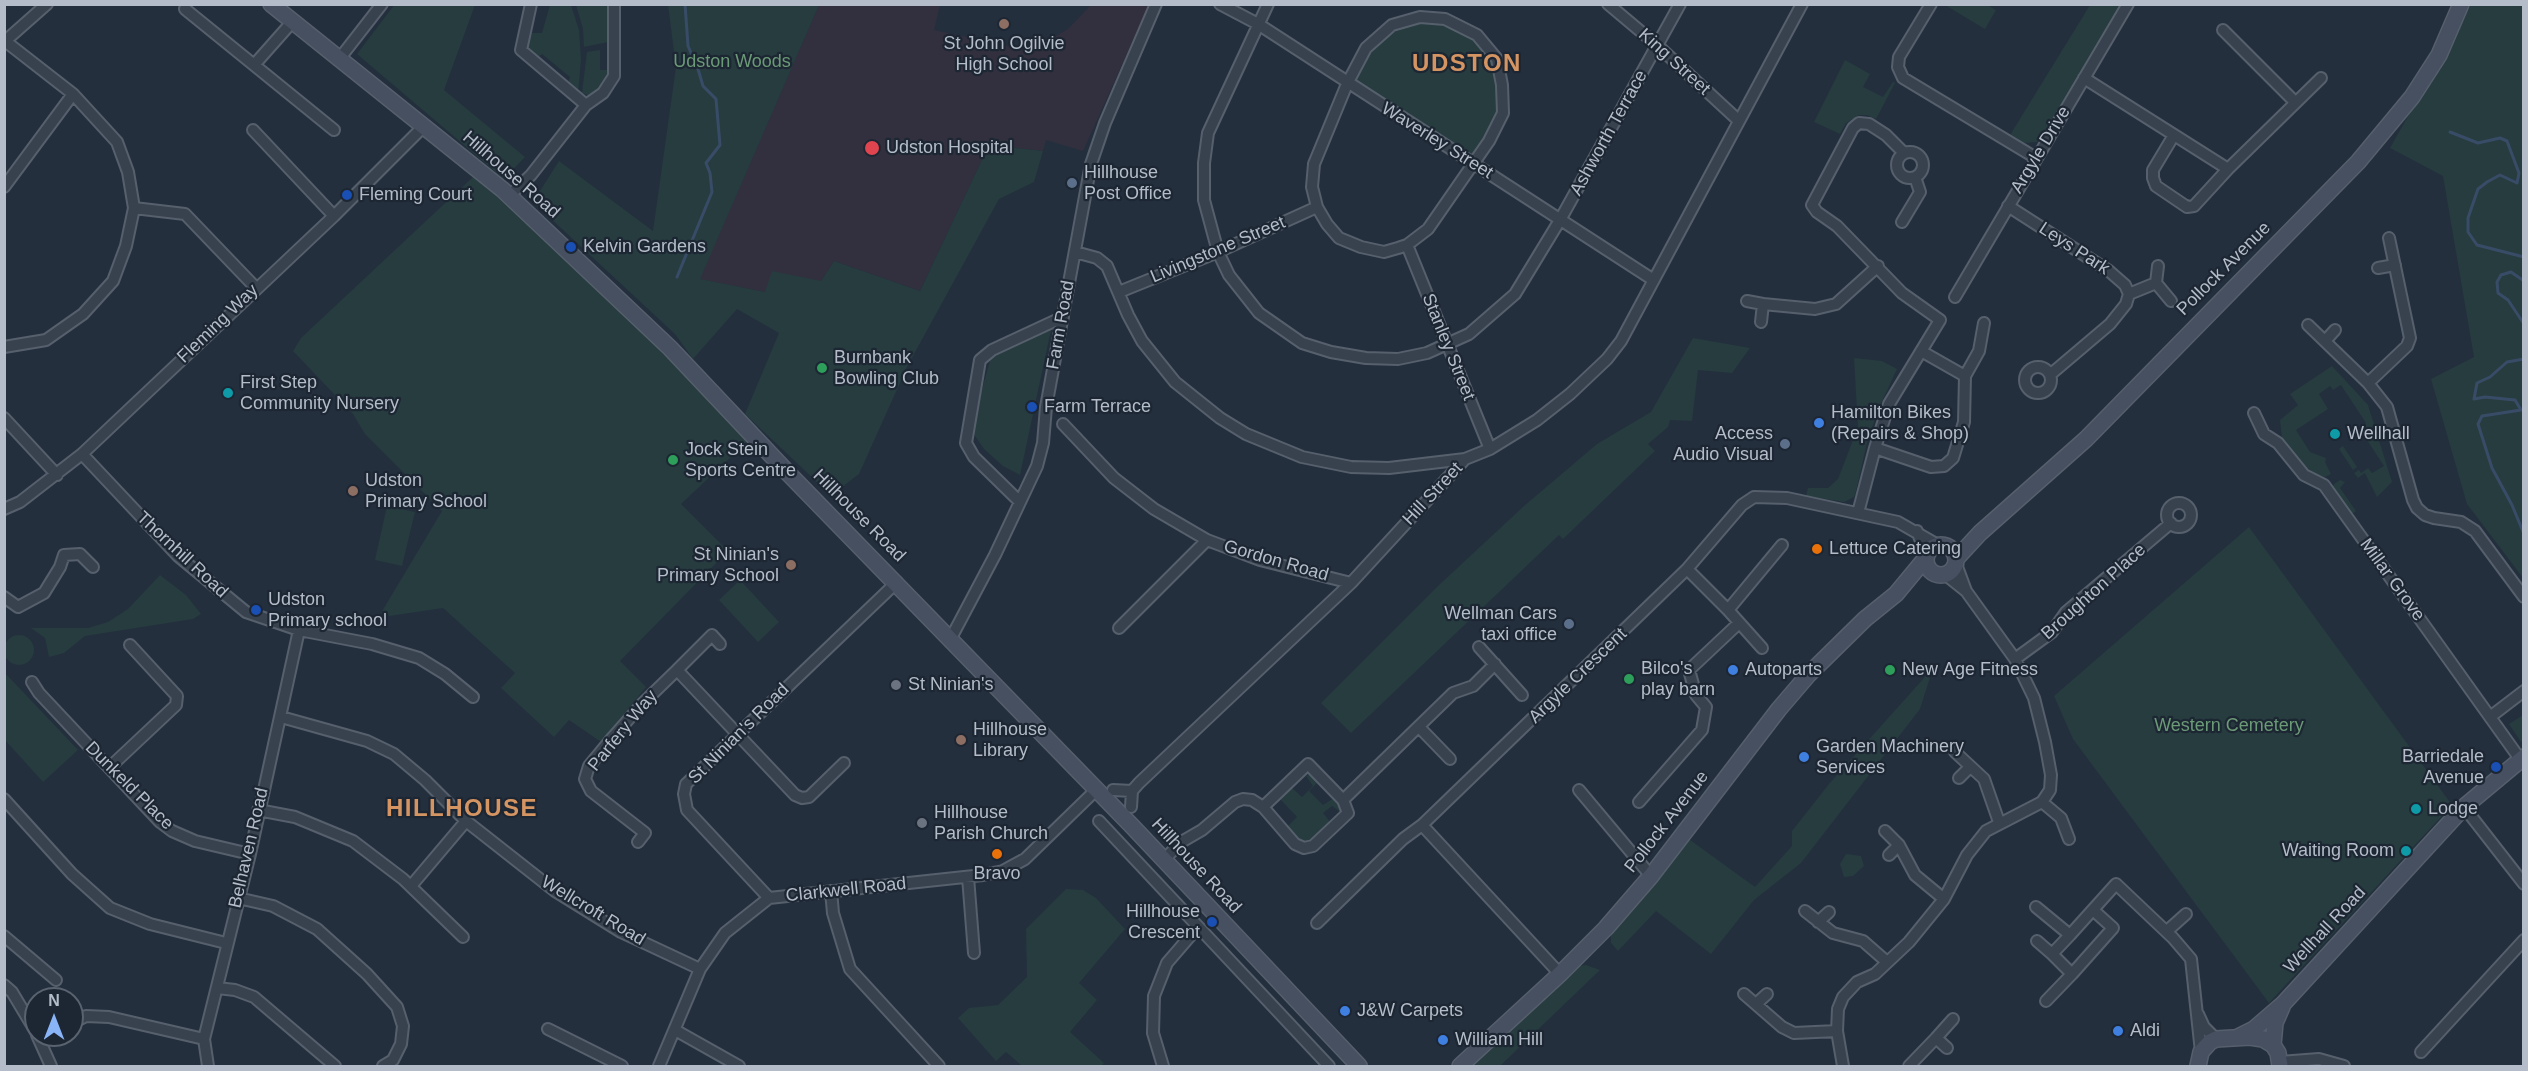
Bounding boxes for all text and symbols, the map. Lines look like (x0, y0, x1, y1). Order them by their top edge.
marker: St John Ogilvie High School (997, 17, 1011, 31)
street label: King Street (1634, 24, 1714, 100)
place label: St John Ogilvie High School (943, 33, 1065, 76)
district label: UDSTON (1412, 50, 1522, 78)
park label: Udston Woods (673, 51, 791, 73)
street label: Ashworth Terrace (1566, 67, 1652, 199)
street label: Waverley Street (1377, 98, 1497, 184)
street label: Argyle Drive (2006, 102, 2076, 198)
street label: Hillhouse Road (458, 127, 564, 223)
place label: Udston Hospital (886, 137, 1013, 159)
marker: Udston Hospital (863, 139, 881, 157)
place label: Hillhouse Post Office (1084, 162, 1172, 204)
marker: Hillhouse Post Office (1065, 176, 1079, 190)
place label: Fleming Court (359, 184, 472, 206)
marker: Fleming Court (340, 188, 354, 202)
street label: Livingstone Street (1147, 212, 1289, 288)
street label: Leys Park (2035, 218, 2113, 280)
street label: Pollock Avenue (2173, 218, 2275, 320)
place label: Kelvin Gardens (583, 236, 706, 258)
marker: Kelvin Gardens (564, 240, 578, 254)
street label: Farm Road (1043, 279, 1079, 371)
street label: Fleming Way (173, 280, 263, 368)
street label: Stanley Street (1417, 291, 1479, 403)
place label: Burnbank Bowling Club (834, 347, 939, 389)
marker: Burnbank Bowling Club (815, 361, 829, 375)
place label: First Step Community Nursery (240, 372, 399, 415)
marker: First Step Community Nursery (221, 386, 235, 400)
place label: Farm Terrace (1044, 396, 1151, 418)
marker: Farm Terrace (1025, 400, 1039, 414)
place label: Hamilton Bikes (Repairs & Shop) (1831, 402, 1969, 444)
marker: Hamilton Bikes (Repairs & Shop) (1812, 416, 1826, 430)
place label: Access Audio Visual (1673, 423, 1773, 466)
place label: Wellhall (2347, 423, 2410, 445)
marker: Wellhall (2328, 427, 2342, 441)
marker: Access Audio Visual (1778, 437, 1792, 451)
place label: Jock Stein Sports Centre (685, 439, 796, 482)
marker: Jock Stein Sports Centre (666, 453, 680, 467)
street label: Hill Street (1398, 458, 1468, 530)
street label: Hillhouse Road (808, 465, 910, 567)
place label: Udston Primary School (365, 470, 487, 512)
marker: Udston Primary School (346, 484, 360, 498)
street label: Thornhill Road (132, 507, 232, 603)
street label: Millar Grove (2355, 534, 2429, 626)
street label: Gordon Road (1221, 536, 1331, 586)
place label: Lettuce Catering (1829, 538, 1961, 560)
street label: Broughton Place (2037, 539, 2151, 645)
marker: Lettuce Catering (1810, 542, 1824, 556)
place label: St Ninian's Primary School (657, 544, 779, 586)
marker: St Ninian's Primary School (784, 558, 798, 572)
place label: Udston Primary school (268, 589, 387, 632)
marker: Udston Primary school (249, 603, 263, 617)
place label: Wellman Cars taxi office (1444, 603, 1557, 646)
marker: Wellman Cars taxi office (1562, 617, 1576, 631)
street label: Argyle Crescent (1524, 624, 1632, 728)
place label: Bilco's play barn (1641, 658, 1715, 700)
place label: Autoparts (1745, 659, 1822, 681)
place label: New Age Fitness (1902, 659, 2038, 681)
marker: Autoparts (1726, 663, 1740, 677)
marker: New Age Fitness (1883, 663, 1897, 677)
marker: Bilco's play barn (1622, 672, 1636, 686)
place label: St Ninian's (908, 674, 993, 696)
marker: St Ninian's (889, 678, 903, 692)
street label: St Ninian's Road (684, 679, 794, 789)
street label: Parfery Way (584, 686, 662, 776)
park label: Western Cemetery (2154, 715, 2304, 737)
place label: Hillhouse Library (973, 719, 1047, 762)
marker: Hillhouse Library (954, 733, 968, 747)
place label: Garden Machinery Services (1816, 736, 1964, 778)
street label: Dunkeld Place (80, 737, 178, 835)
place label: Barriedale Avenue (2402, 746, 2484, 789)
marker: Garden Machinery Services (1797, 750, 1811, 764)
marker: Barriedale Avenue (2489, 760, 2503, 774)
street label: Pollock Avenue (1620, 767, 1714, 877)
street label: Belhaven Road (225, 786, 273, 910)
district label: HILLHOUSE (386, 795, 538, 823)
place label: Lodge (2428, 798, 2478, 820)
place label: Hillhouse Parish Church (934, 802, 1048, 844)
marker: Lodge (2409, 802, 2423, 816)
street label: Hillhouse Road (1146, 814, 1246, 918)
marker: Hillhouse Parish Church (915, 816, 929, 830)
place label: Waiting Room (2282, 840, 2394, 862)
marker: Waiting Room (2399, 844, 2413, 858)
marker: Bravo (990, 847, 1004, 861)
place label: Bravo (973, 863, 1021, 885)
street label: Wellcroft Road (537, 871, 649, 951)
street label: Clarkwell Road (785, 873, 907, 907)
street label: Wellhall Road (2279, 882, 2371, 978)
place label: Hillhouse Crescent (1126, 901, 1200, 944)
marker: Hillhouse Crescent (1205, 915, 1219, 929)
north arrow (24, 987, 84, 1047)
text: N (48, 992, 60, 1009)
place label: J&W Carpets (1357, 1000, 1463, 1022)
marker: J&W Carpets (1338, 1004, 1352, 1018)
place label: Aldi (2130, 1020, 2160, 1042)
marker: Aldi (2111, 1024, 2125, 1038)
place label: William Hill (1455, 1029, 1543, 1051)
marker: William Hill (1436, 1033, 1450, 1047)

